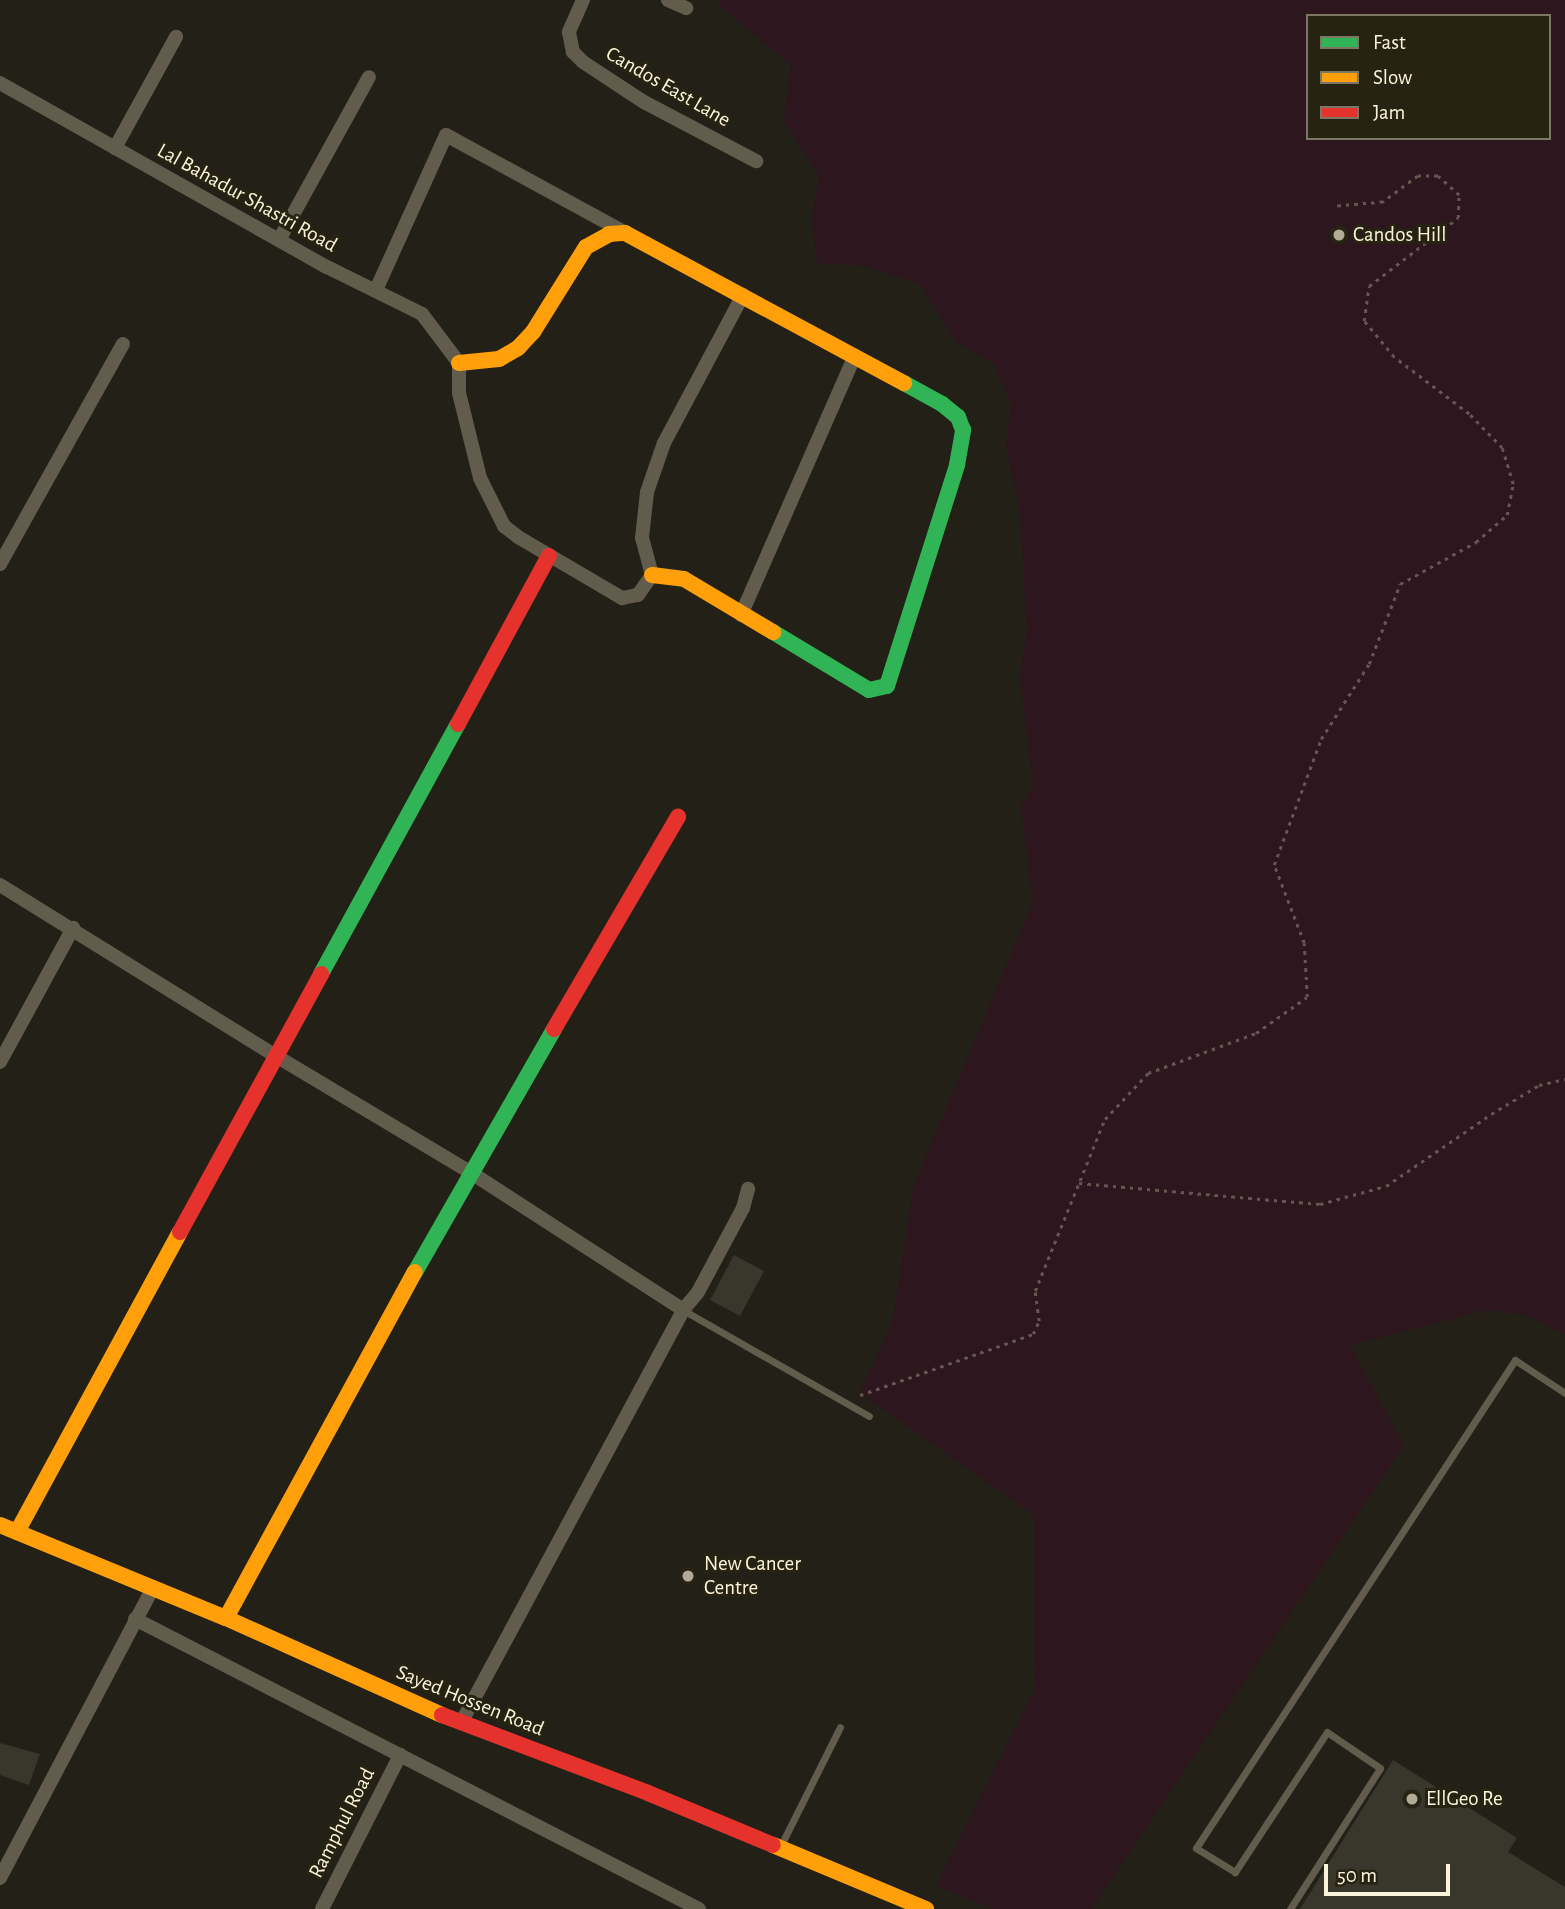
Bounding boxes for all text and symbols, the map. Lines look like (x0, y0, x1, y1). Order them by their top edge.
legend (1306, 14, 1551, 140)
text: Fast (1373, 32, 1406, 53)
street label: Candos East Lane (601, 41, 735, 133)
text: Slow (1373, 67, 1412, 88)
text: Jam (1373, 102, 1405, 123)
street label: Lal Bahadur Shastri Road (152, 138, 342, 258)
place label: Candos Hill (1353, 222, 1446, 248)
marker: Candos Hill (1331, 227, 1347, 243)
place label: New Cancer Centre (704, 1551, 801, 1601)
marker: New Cancer Centre (678, 1566, 698, 1586)
street label: Sayed Hossen Road (392, 1660, 548, 1742)
street label: Ramphul Road (303, 1764, 381, 1882)
place label: EllGeo Re (1426, 1786, 1503, 1812)
marker: EllGeo Re (1404, 1791, 1420, 1807)
scale bar (1327, 1850, 1453, 1894)
text: 50 m (1337, 1865, 1377, 1886)

